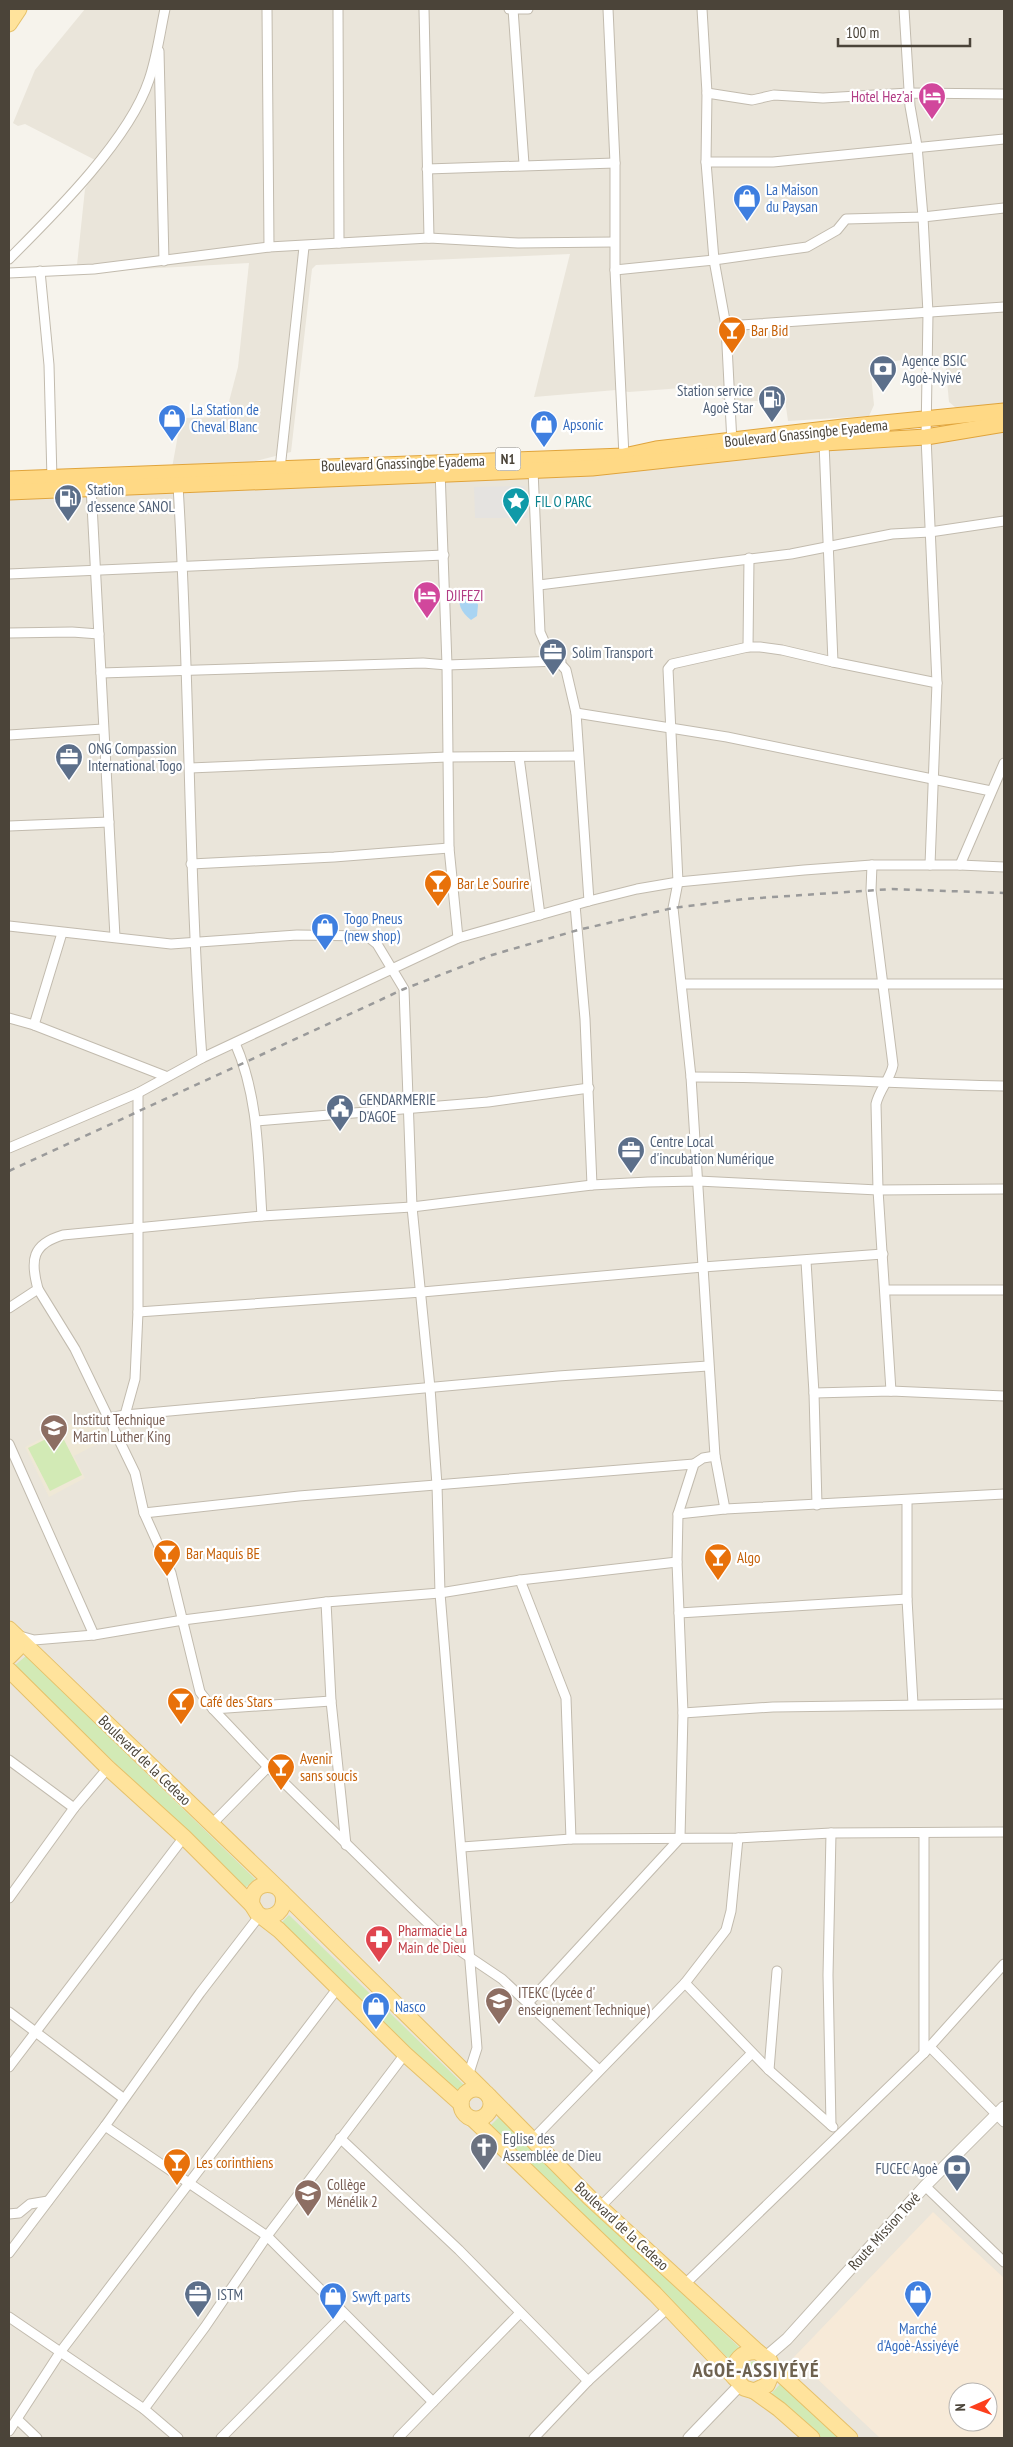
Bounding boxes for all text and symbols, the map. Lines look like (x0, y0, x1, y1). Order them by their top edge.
scale bar (838, 15, 970, 47)
text: 100 m (846, 23, 879, 42)
hotel icon: Hotel Hez'ai (917, 81, 947, 120)
place label: Hotel Hez'ai (851, 87, 913, 106)
place label: La Maison du Paysan (766, 180, 818, 216)
shop icon: La Maison du Paysan (732, 183, 762, 222)
bar icon: Bar Bid (717, 315, 747, 354)
place label: Bar Bid (751, 321, 788, 340)
place label: Agence BSIC Agoè-Nyivé (902, 351, 967, 387)
bank icon: Agence BSIC Agoè-Nyivé (868, 354, 898, 393)
place label: Station service Agoè Star (677, 381, 754, 417)
fuel station icon: Station service Agoè Star (757, 384, 787, 423)
place label: La Station de Cheval Blanc (191, 400, 259, 436)
shop icon: La Station de Cheval Blanc (157, 403, 187, 442)
shop icon: Apsonic (529, 409, 559, 448)
place label: Apsonic (563, 415, 604, 434)
street label: Boulevard Gnassingbe Eyadema (723, 415, 889, 451)
road number: N1 (496, 448, 520, 470)
street label: Boulevard Gnassingbe Eyadema (321, 451, 485, 475)
place label: Station d'essence SANOL (87, 480, 175, 516)
fuel station icon: Station d'essence SANOL (53, 483, 83, 522)
place icon: FIL O PARC (501, 486, 531, 525)
place label: FIL O PARC (535, 492, 592, 511)
hotel icon: DJIFEZI (412, 580, 442, 619)
place label: DJIFEZI (446, 586, 484, 605)
office icon: Solim Transport (538, 637, 568, 676)
place label: Solim Transport (572, 643, 653, 662)
place label: ONG Compassion International Togo (88, 739, 182, 775)
office icon: ONG Compassion International Togo (54, 742, 84, 781)
bar icon: Bar Le Sourire (423, 868, 453, 907)
place label: Bar Le Sourire (457, 874, 529, 893)
place label: Togo Pneus (new shop) (344, 909, 403, 945)
shop icon: Togo Pneus (new shop) (310, 912, 340, 951)
place label: GENDARMERIE D'AGOE (359, 1090, 436, 1126)
public building icon: GENDARMERIE D'AGOE (325, 1093, 355, 1132)
place label: Centre Local d'incubation Numérique (650, 1132, 774, 1168)
office icon: Centre Local d'incubation Numérique (616, 1135, 646, 1174)
place label: Institut Technique Martin Luther King (73, 1410, 171, 1446)
school or university icon: Institut Technique Martin Luther King (39, 1413, 69, 1452)
bar icon: Bar Maquis BE (152, 1538, 182, 1577)
bar icon: Algo (703, 1542, 733, 1581)
place label: Bar Maquis BE (186, 1544, 260, 1563)
place label: Algo (737, 1548, 761, 1567)
bar icon: Café des Stars (166, 1686, 196, 1725)
place label: Café des Stars (200, 1692, 272, 1711)
street label: Boulevard de la Cedeao (95, 1711, 195, 1809)
place label: Avenir sans soucis (300, 1749, 358, 1785)
bar icon: Avenir sans soucis (266, 1752, 296, 1791)
place label: Pharmacie La Main de Dieu (398, 1921, 467, 1957)
pharmacy icon: Pharmacie La Main de Dieu (364, 1924, 394, 1963)
place label: ITEKC (Lycée d' enseignement Technique) (518, 1983, 650, 2019)
school or university icon: ITEKC (Lycée d' enseignement Technique) (484, 1986, 514, 2025)
shop icon: Nasco (361, 1991, 391, 2030)
place label: Nasco (395, 1997, 426, 2016)
place label: Eglise des Assemblée de Dieu (503, 2129, 601, 2165)
church icon: Eglise des Assemblée de Dieu (469, 2132, 499, 2171)
bar icon: Les corinthiens (162, 2147, 192, 2186)
place label: Les corinthiens (196, 2153, 273, 2172)
bank icon: FUCEC Agoè (942, 2153, 972, 2192)
place label: FUCEC Agoè (875, 2159, 938, 2178)
place label: Collège Ménélik 2 (327, 2175, 378, 2211)
school or university icon: Collège Ménélik 2 (293, 2178, 323, 2217)
street label: Boulevard de la Cedeao (571, 2178, 673, 2274)
street label: Route Mission Tové (844, 2188, 924, 2274)
office icon: ISTM (183, 2279, 213, 2318)
shop icon: Marché d'Agoè-Assiyéyé (903, 2279, 933, 2318)
shop icon: Swyft parts (318, 2281, 348, 2320)
place label: ISTM (217, 2285, 243, 2304)
place label: Swyft parts (352, 2287, 410, 2306)
place label: Marché d'Agoè-Assiyéyé (877, 2319, 959, 2355)
district label: AGOÈ-ASSIYÉYÉ (691, 2357, 820, 2383)
north arrow (948, 2382, 998, 2432)
text: N (951, 2403, 969, 2412)

